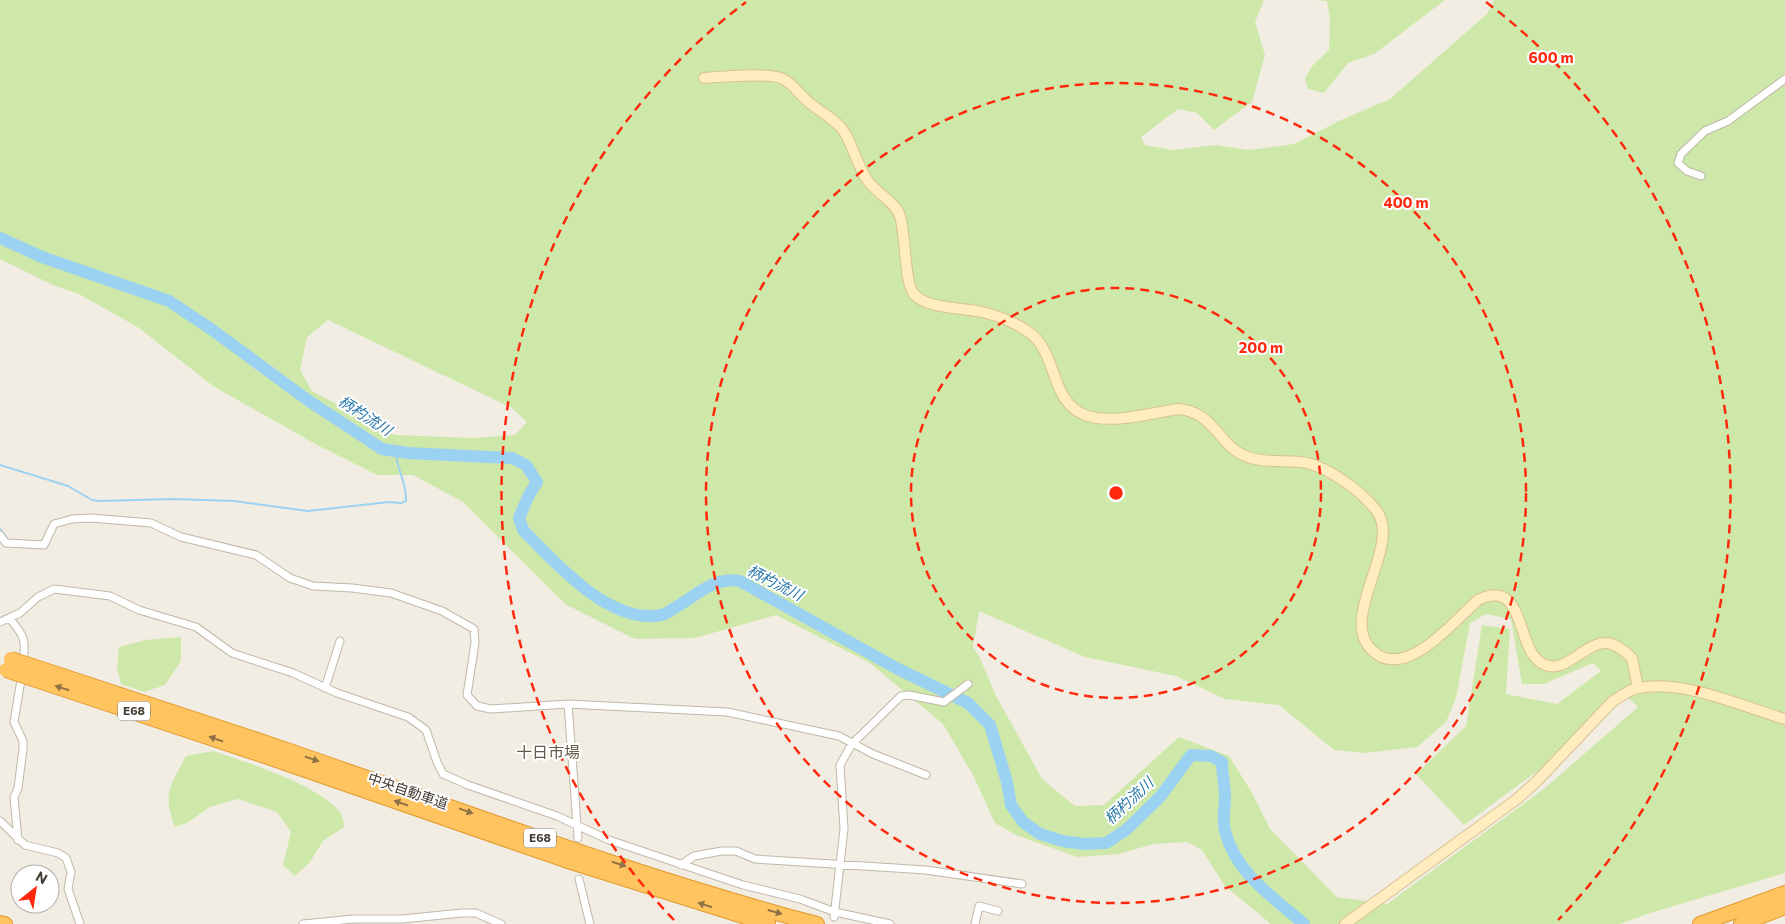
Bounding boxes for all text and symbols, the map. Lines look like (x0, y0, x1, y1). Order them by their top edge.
text: 600 m (1528, 48, 1574, 66)
text: 400 m (1383, 193, 1429, 211)
text: 200 m (1239, 338, 1283, 356)
water label: 柄杓流川 (335, 391, 397, 440)
centre of rings (1107, 484, 1125, 502)
water label: 柄杓流川 (745, 560, 808, 605)
one-way arrow (54, 683, 69, 691)
road number: E68 (118, 701, 150, 720)
one-way arrow (208, 735, 223, 742)
district label: 十日市場 (516, 742, 580, 761)
one-way arrow (305, 755, 320, 763)
street label: 中央自動車道 (366, 769, 451, 812)
water label: 柄杓流川 (1100, 772, 1158, 827)
one-way arrow (393, 799, 408, 807)
one-way arrow (458, 808, 473, 815)
road number: E68 (524, 828, 556, 848)
one-way arrow (612, 861, 627, 869)
north arrow (10, 864, 60, 914)
text: N (33, 867, 51, 887)
one-way arrow (697, 900, 712, 908)
one-way arrow (767, 908, 782, 916)

